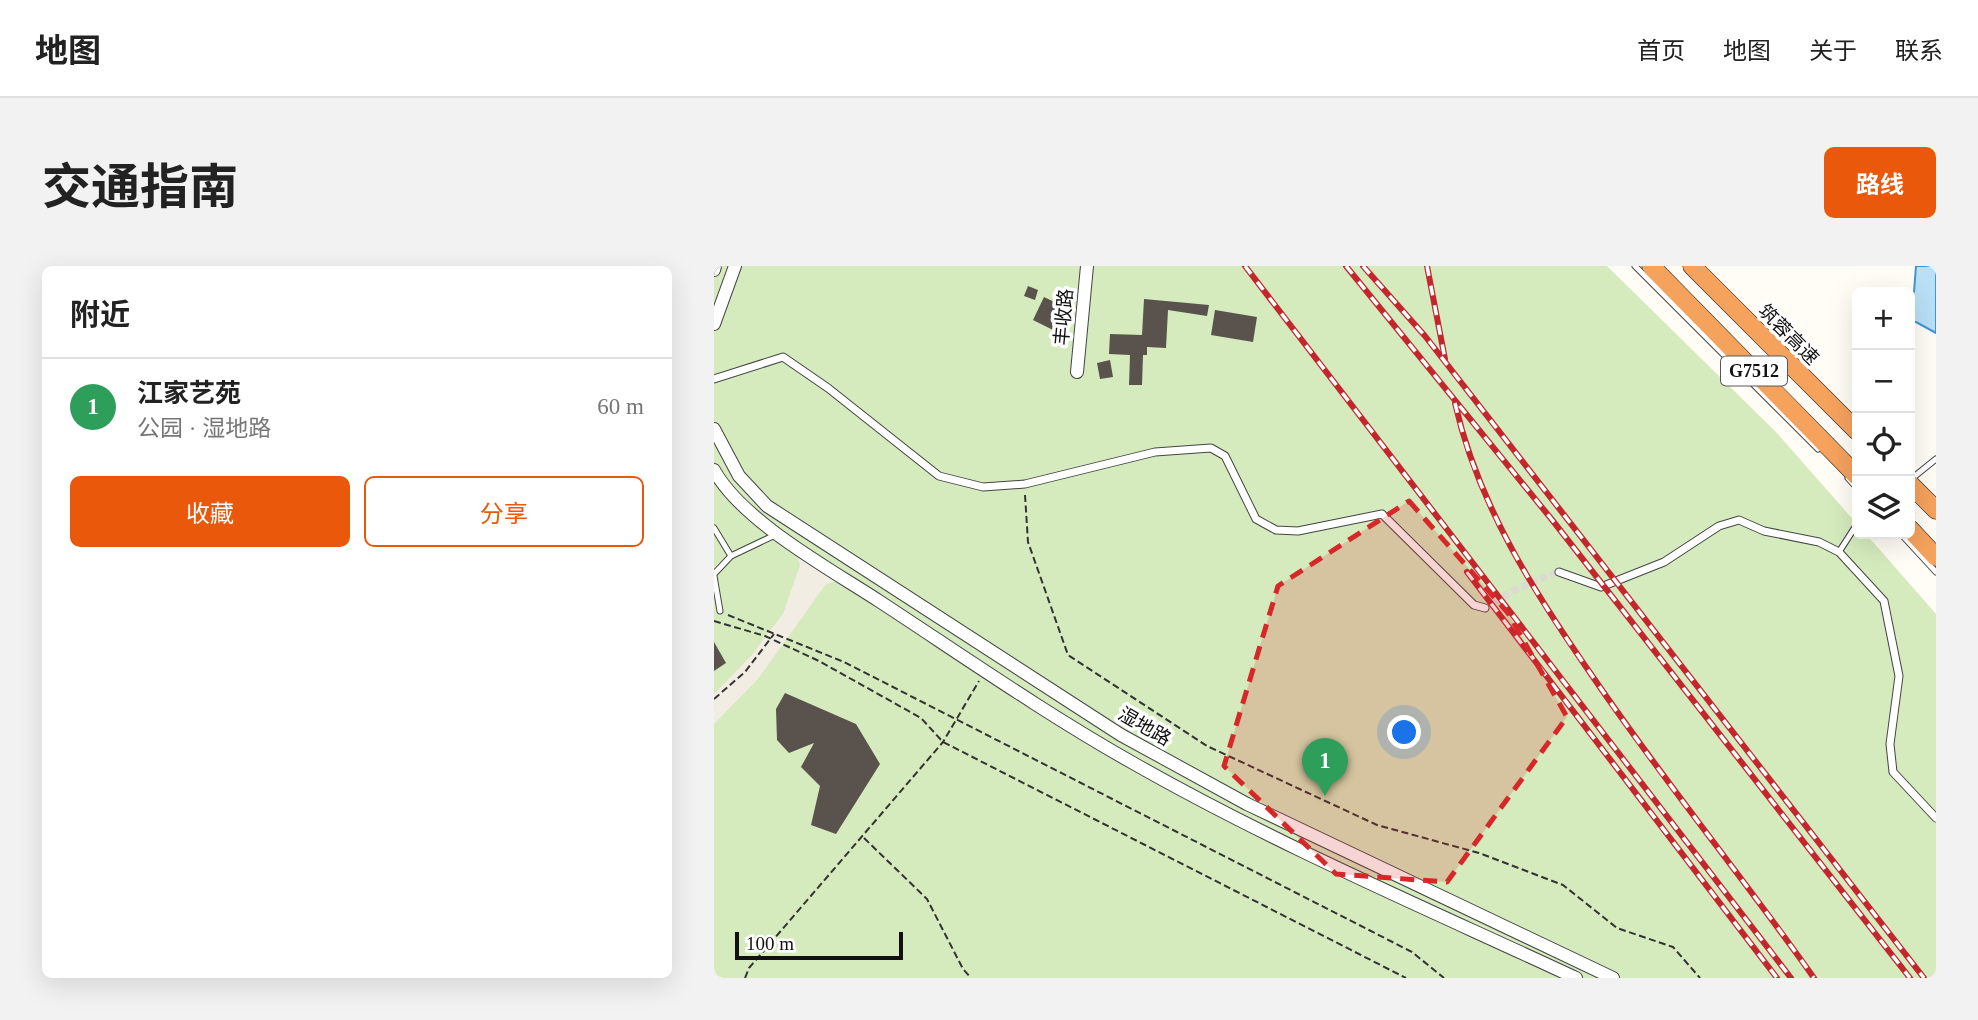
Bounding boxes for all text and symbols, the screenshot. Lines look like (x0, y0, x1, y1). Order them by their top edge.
text: 地图 (35, 33, 101, 69)
text: 首页 (1637, 38, 1685, 64)
text: 地图 (1723, 38, 1771, 64)
text: 关于 (1809, 38, 1857, 64)
text: 联系 (1895, 38, 1943, 64)
button: 路线 (1824, 147, 1936, 218)
text: 交通指南 (42, 160, 238, 215)
map controls (1852, 287, 1915, 539)
button: + (1852, 287, 1915, 350)
street label: 丰收路 (1051, 288, 1076, 346)
text: 附近 (70, 298, 130, 331)
street label: 筑蓉高速 (1754, 300, 1823, 369)
button: − (1852, 350, 1915, 413)
road number: G7512 (1721, 356, 1787, 386)
text: 江家艺苑 (137, 379, 241, 408)
text: 1 (87, 394, 99, 419)
text: 60 m (597, 394, 644, 419)
button: locate (1852, 413, 1915, 476)
text: 公园 · 湿地路 (137, 416, 271, 441)
button: 收藏 (70, 476, 350, 547)
button: 分享 (364, 476, 644, 547)
button: layers (1852, 476, 1915, 539)
street label: 湿地路 (1115, 703, 1175, 750)
your location (1387, 715, 1421, 749)
pin: 1 (1302, 738, 1348, 796)
scale bar (735, 929, 903, 961)
text: 100 m (746, 933, 794, 954)

